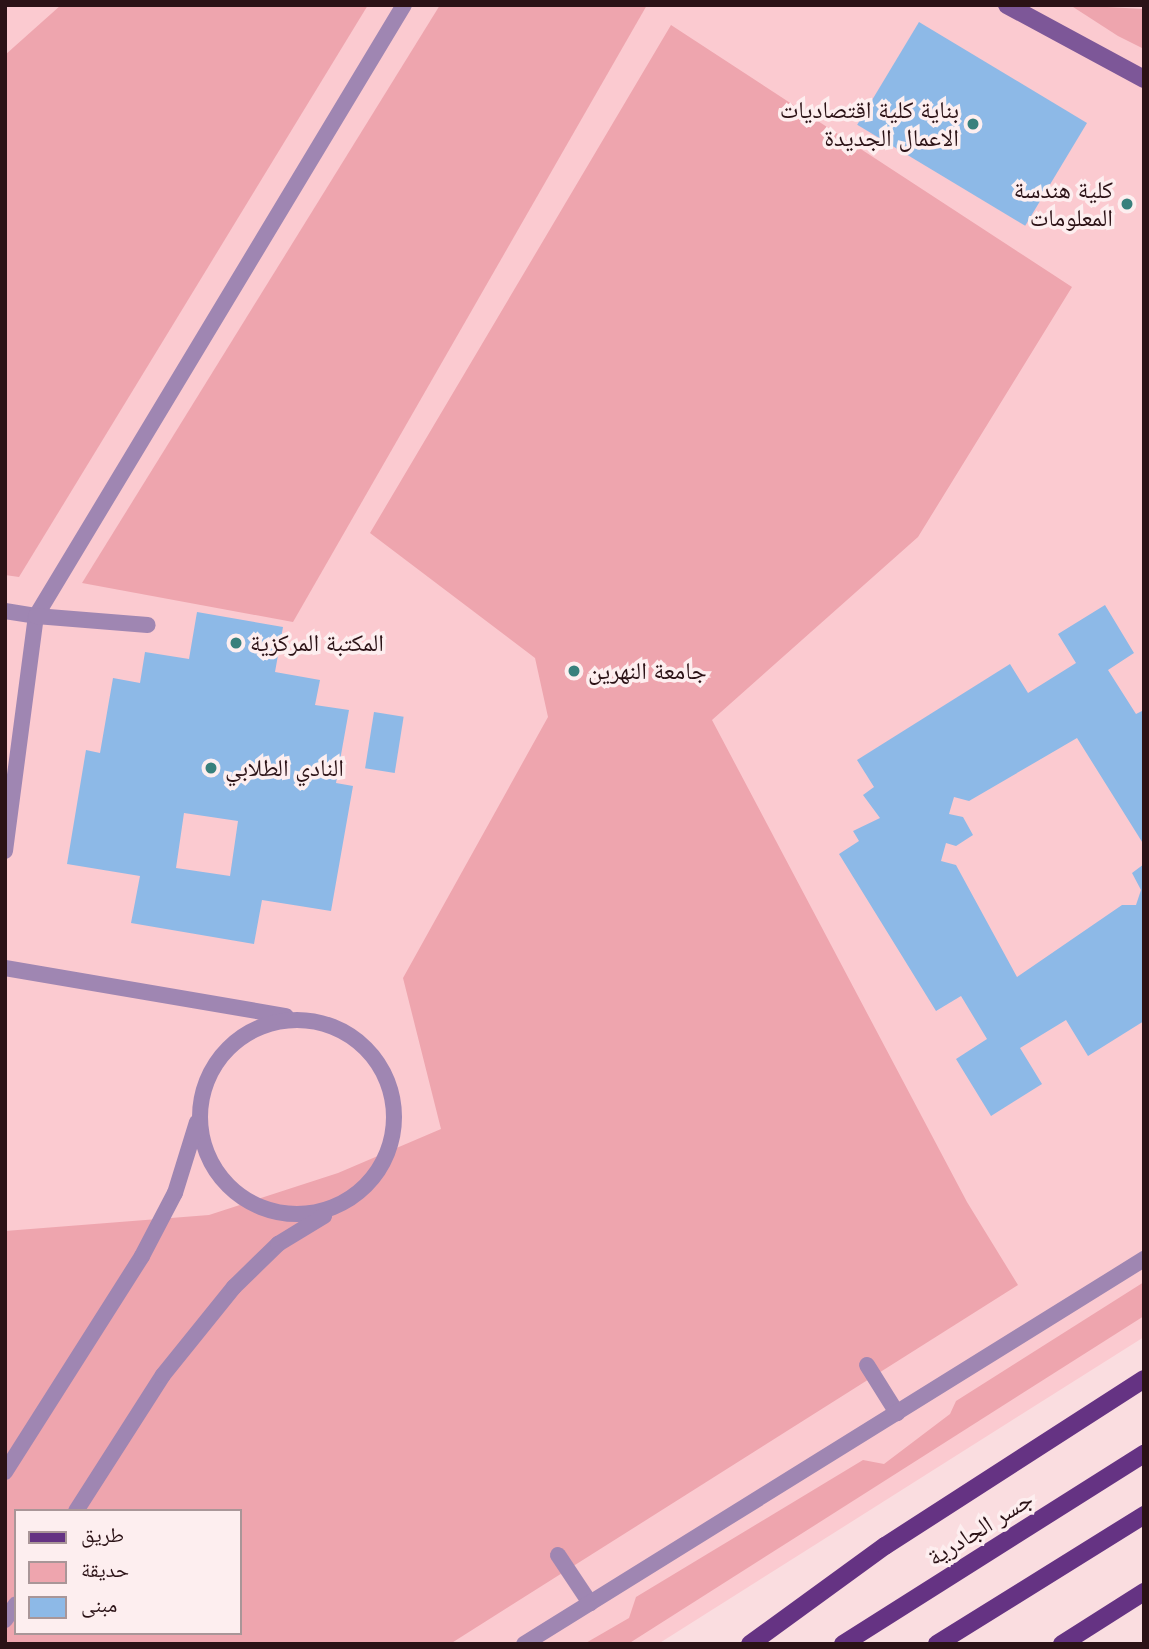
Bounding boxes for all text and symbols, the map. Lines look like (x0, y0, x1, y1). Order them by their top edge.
place label: بناية كلية اقتصاديات الاعمال الجديدة (780, 96, 959, 152)
marker: بناية كلية اقتصاديات الاعمال الجديدة (965, 116, 981, 132)
place label: كلية هندسة المعلومات (1014, 176, 1113, 232)
marker: كلية هندسة المعلومات (1119, 196, 1135, 212)
place label: المكتبة المركزية (250, 629, 384, 657)
marker: المكتبة المركزية (228, 635, 244, 651)
place label: جامعة النهرين (588, 657, 707, 685)
marker: جامعة النهرين (566, 663, 582, 679)
place label: النادي الطلابي (225, 754, 344, 782)
marker: النادي الطلابي (203, 760, 219, 776)
street label: جسر الجادرية (922, 1484, 1038, 1572)
legend (14, 1509, 242, 1635)
text: طريق (81, 1523, 124, 1546)
text: حديقة (81, 1558, 129, 1581)
text: مبنى (81, 1593, 117, 1616)

